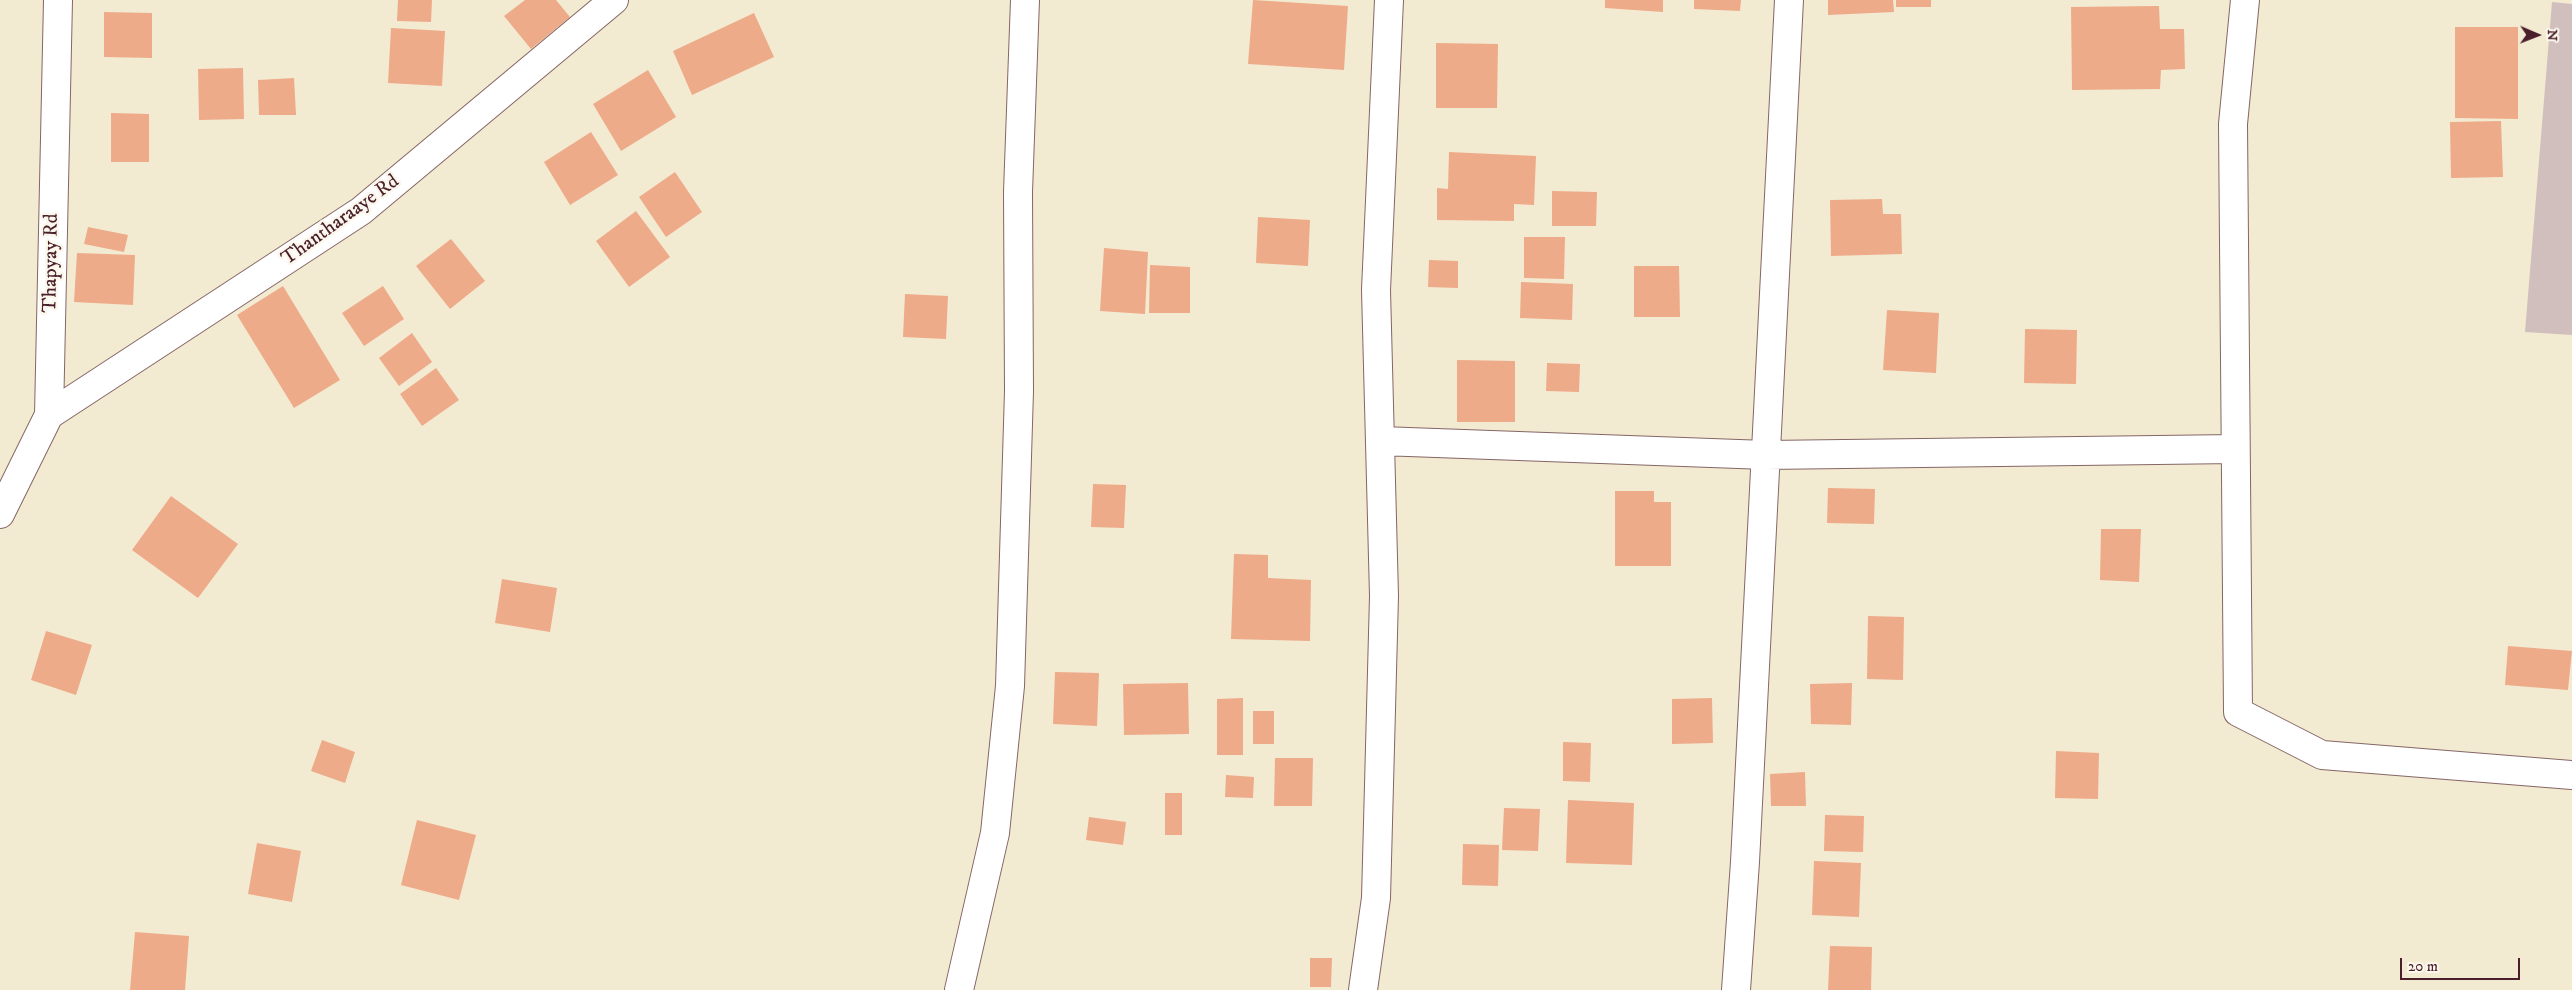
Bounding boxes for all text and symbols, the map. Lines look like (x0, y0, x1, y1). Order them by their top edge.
north arrow (2512, 10, 2562, 60)
text: N (2543, 29, 2561, 41)
street label: Thantharaaye Rd (278, 170, 404, 272)
street label: Thapyay Rd (39, 213, 65, 313)
scale bar (2402, 948, 2522, 980)
text: 20 m (2408, 957, 2438, 976)

